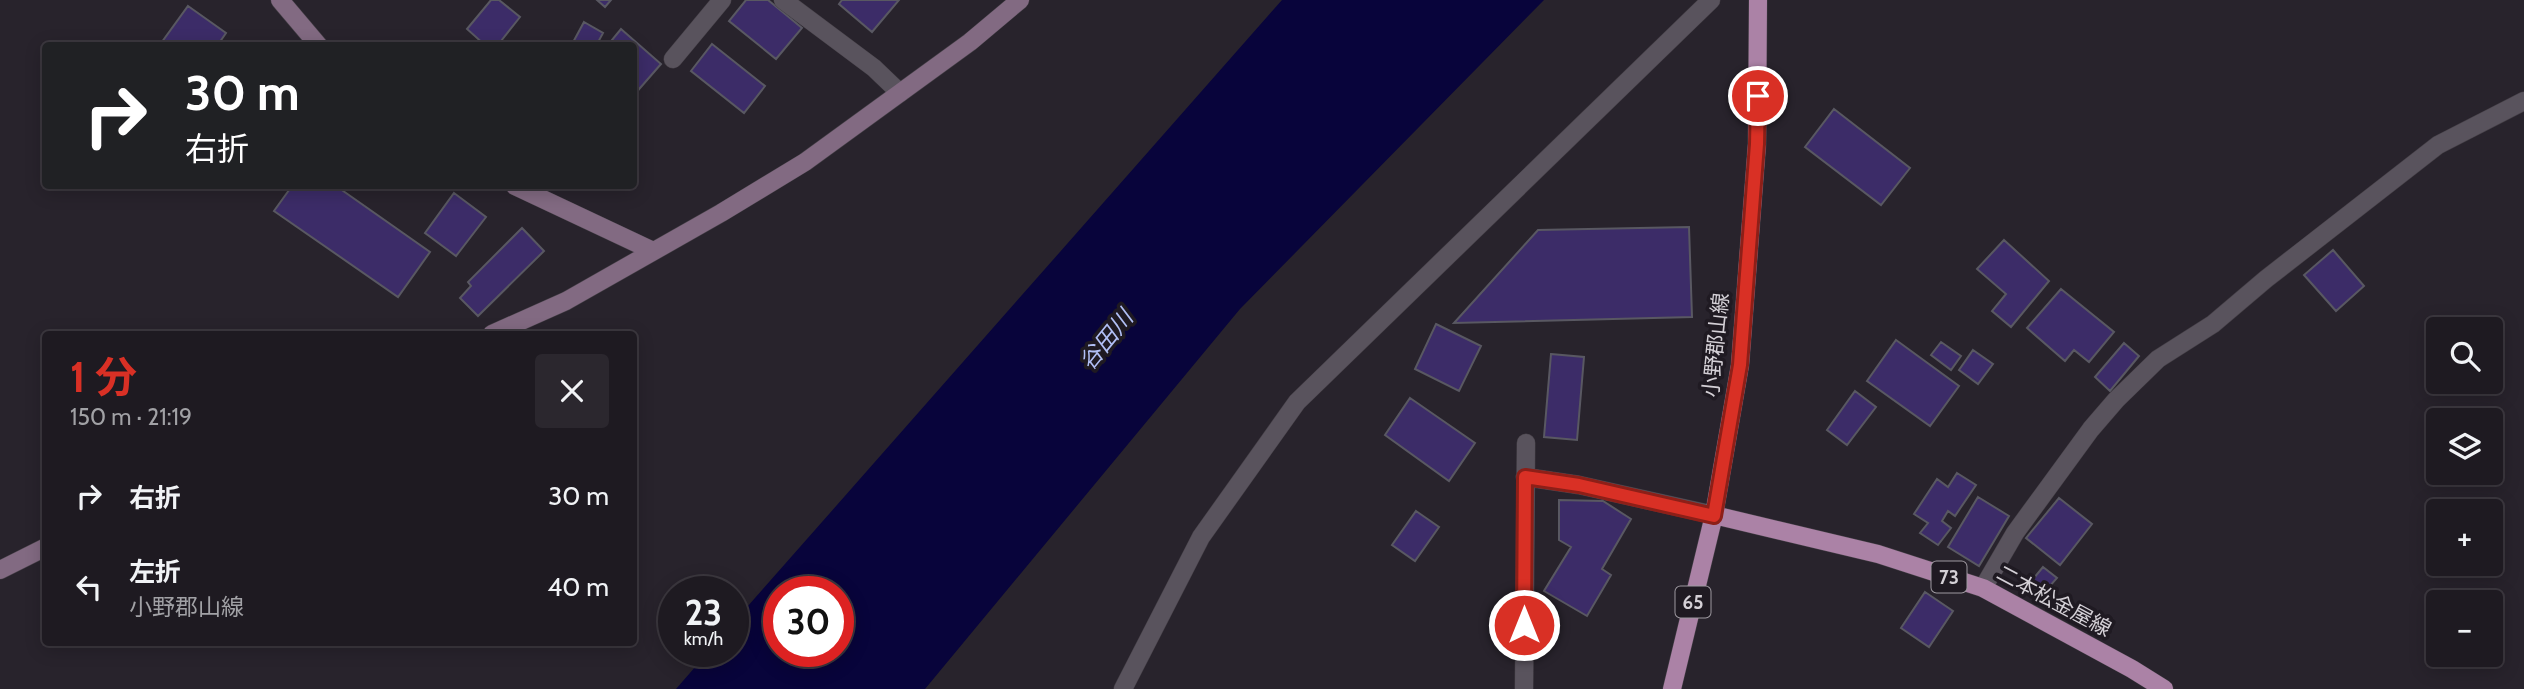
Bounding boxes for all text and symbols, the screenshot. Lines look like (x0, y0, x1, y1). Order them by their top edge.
text: 30 m (185, 63, 300, 122)
pin (1728, 66, 1788, 126)
icon: right (70, 70, 161, 161)
icon: arrive (1739, 77, 1777, 115)
text: 右折 (185, 129, 249, 168)
street label: 小野郡山線 (1698, 291, 1733, 398)
water label: 谷田川 (1073, 302, 1140, 376)
map controls (2426, 317, 2503, 667)
button: search (2426, 317, 2503, 394)
text: 1 分 (70, 351, 137, 403)
button: close (535, 354, 609, 428)
text: 150 m · 21:19 (70, 403, 192, 431)
button: layers (2426, 408, 2503, 485)
icon: right (70, 477, 108, 515)
text: 30 m (548, 480, 609, 512)
text: 右折 (129, 482, 181, 514)
button: + (2426, 499, 2503, 576)
text: 左折 (129, 556, 181, 588)
street label: 二本松金屋線 (1993, 560, 2116, 641)
road number: 73 (1932, 562, 1966, 592)
icon: left (70, 568, 108, 606)
text: 40 m (547, 571, 609, 603)
speed limit sign: 30 (763, 576, 854, 667)
road number: 65 (1676, 586, 1710, 618)
position arrow (1487, 588, 1561, 662)
button: − (2426, 590, 2503, 667)
text: 23 (685, 591, 722, 634)
text: 小野郡山線 (129, 593, 244, 621)
text: km/h (684, 628, 723, 650)

